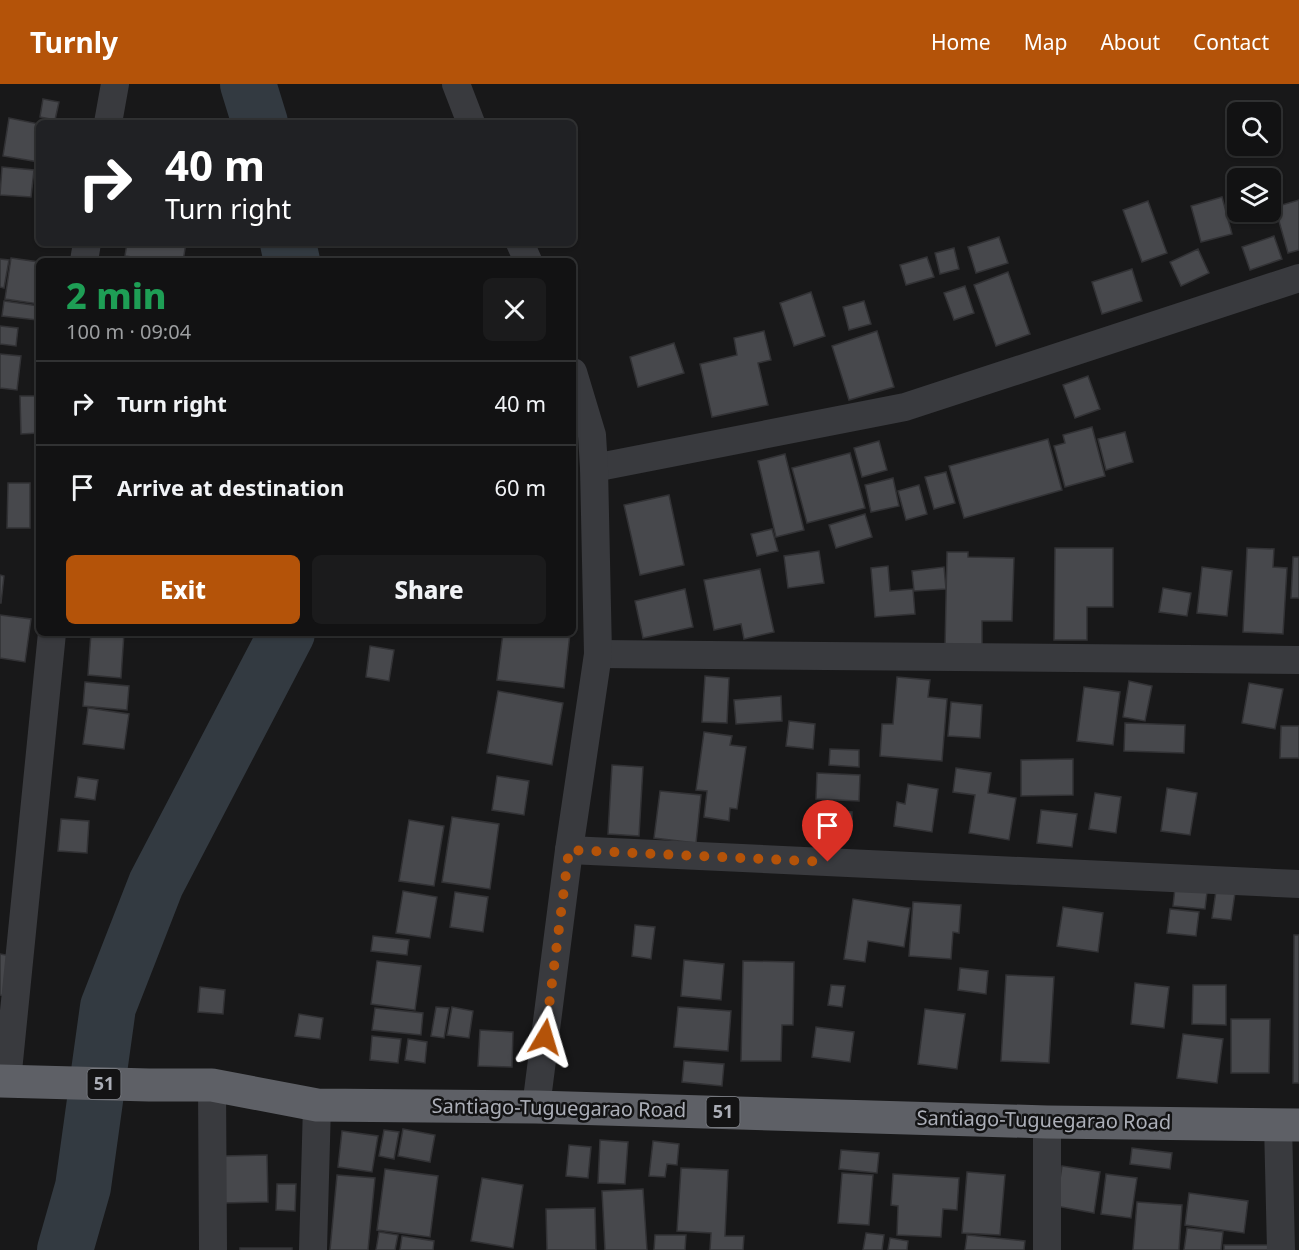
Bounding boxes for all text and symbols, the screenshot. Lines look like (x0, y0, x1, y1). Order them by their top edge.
text: Turnly (30, 23, 118, 61)
text: Home (931, 28, 991, 56)
text: Map (1024, 28, 1067, 56)
text: About (1100, 28, 1160, 56)
text: Contact (1193, 28, 1269, 56)
map controls (1227, 102, 1281, 222)
button: search (1227, 102, 1281, 156)
text: 40 m (165, 136, 265, 193)
icon: right (66, 144, 144, 222)
button: layers (1227, 168, 1281, 222)
text: Turn right (165, 190, 291, 227)
text: 2 min (66, 271, 167, 320)
button: close (483, 278, 546, 341)
text: 100 m · 09:04 (66, 318, 191, 345)
icon: right (66, 387, 99, 420)
text: Turn right (117, 388, 227, 418)
text: 40 m (495, 388, 546, 418)
icon: arrive (66, 471, 99, 504)
text: Arrive at destination (117, 472, 344, 502)
text: 60 m (495, 472, 546, 502)
button: Exit (66, 555, 300, 624)
button: Share (312, 555, 546, 624)
pin (802, 800, 853, 862)
icon: arrive (811, 809, 844, 842)
position arrow (513, 1005, 577, 1069)
road number: 51 (88, 1069, 120, 1099)
street label: Santiago-Tuguegarao Road (431, 1092, 687, 1123)
road number: 51 (706, 1097, 740, 1127)
street label: Santiago-Tuguegarao Road (916, 1104, 1172, 1135)

